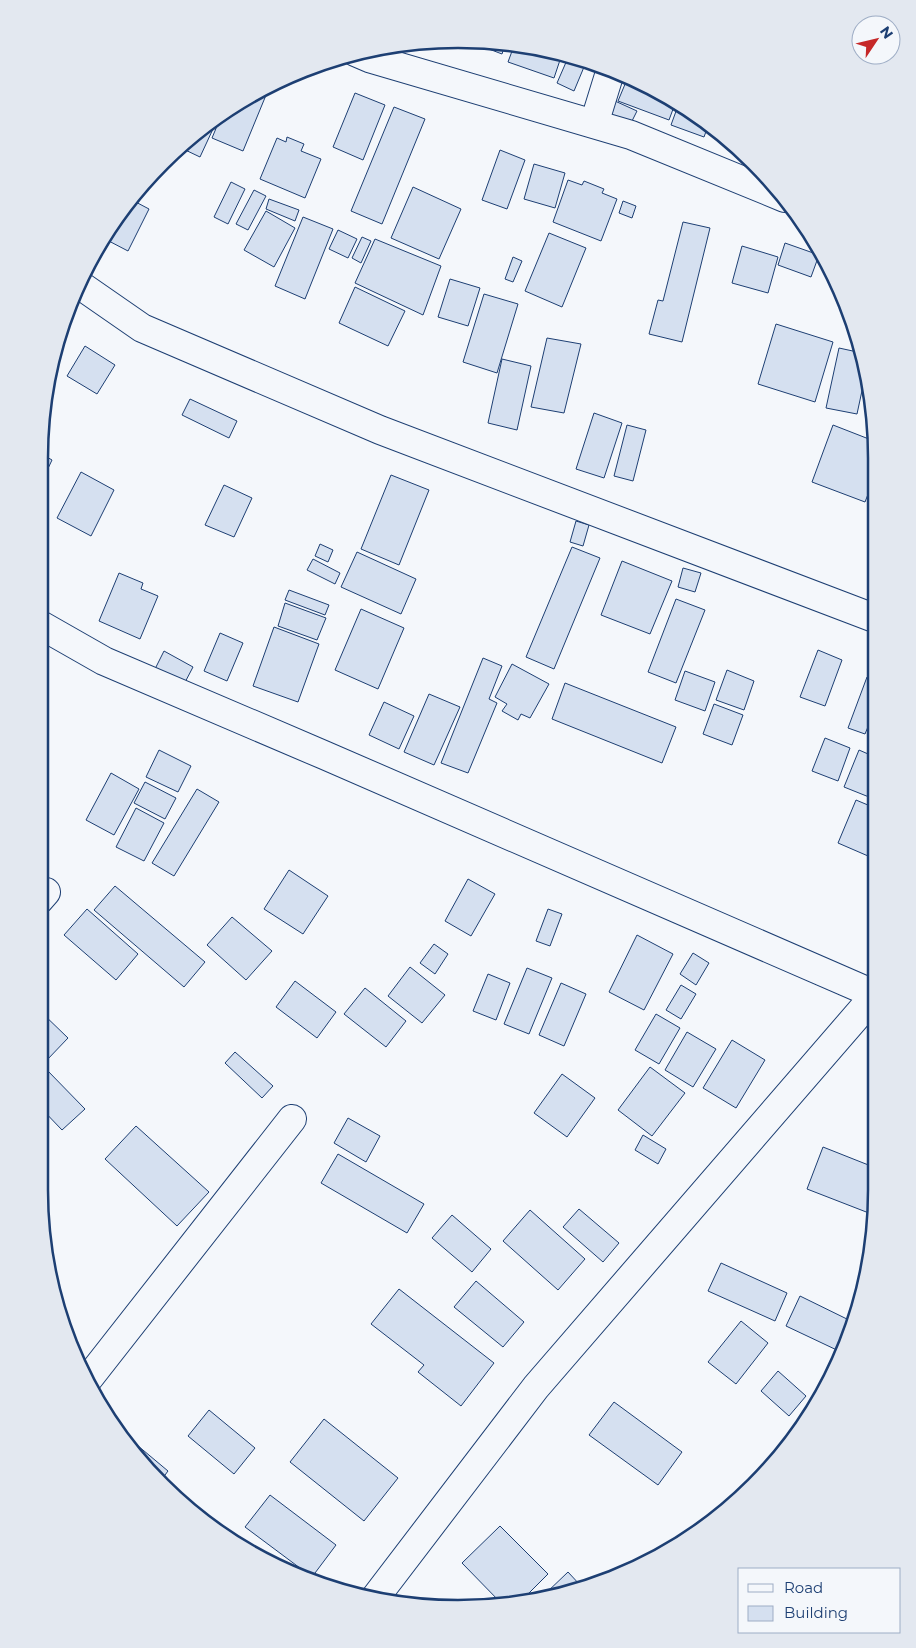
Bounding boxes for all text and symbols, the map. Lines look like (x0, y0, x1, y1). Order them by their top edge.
north arrow (851, 15, 901, 65)
text: N (876, 23, 897, 42)
legend (738, 1568, 901, 1633)
text: Road (784, 1578, 823, 1597)
text: Building (784, 1603, 848, 1622)

